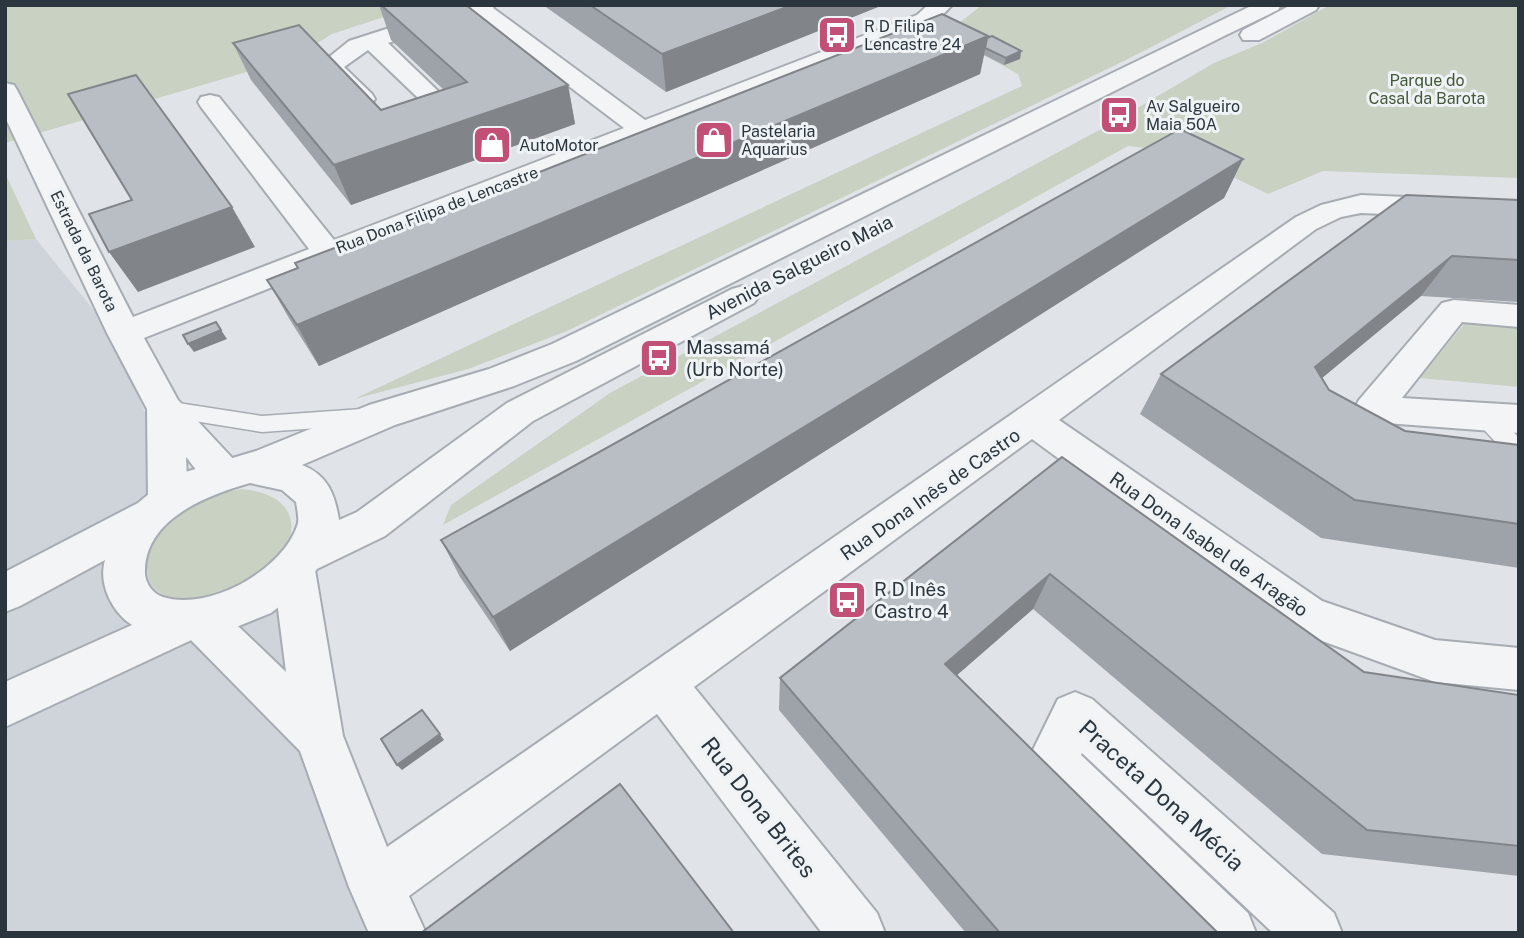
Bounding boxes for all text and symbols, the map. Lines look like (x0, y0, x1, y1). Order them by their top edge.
bus stop icon: R D Filipa Lencastre 24 (816, 14, 858, 56)
place label: R D Filipa Lencastre 24 (864, 17, 961, 54)
park label: Parque do Casal da Barota (1369, 71, 1485, 108)
bus stop icon: Av Salgueiro Maia 50A (1098, 94, 1140, 136)
place label: Av Salgueiro Maia 50A (1146, 97, 1240, 134)
shop icon: Pastelaria Aquarius (693, 119, 735, 161)
place label: Pastelaria Aquarius (741, 122, 815, 159)
shop icon: AutoMotor (471, 124, 513, 166)
place label: AutoMotor (519, 136, 599, 155)
street label: Rua Dona Filipa de Lencastre (333, 163, 541, 257)
street label: Estrada da Barota (46, 187, 122, 315)
street label: Avenida Salgueiro Maia (702, 210, 896, 324)
place label: Massamá (Urb Norte) (686, 336, 784, 380)
bus stop icon: Massamá (Urb Norte) (638, 337, 680, 379)
street label: Rua Dona Inês de Castro (836, 423, 1024, 565)
street label: Rua Dona Isabel de Aragão (1106, 467, 1312, 621)
place label: R D Inês Castro 4 (874, 578, 949, 622)
bus stop icon: R D Inês Castro 4 (826, 579, 868, 621)
street label: Praceta Dona Mécia (1074, 714, 1250, 876)
street label: Rua Dona Brites (696, 731, 822, 883)

